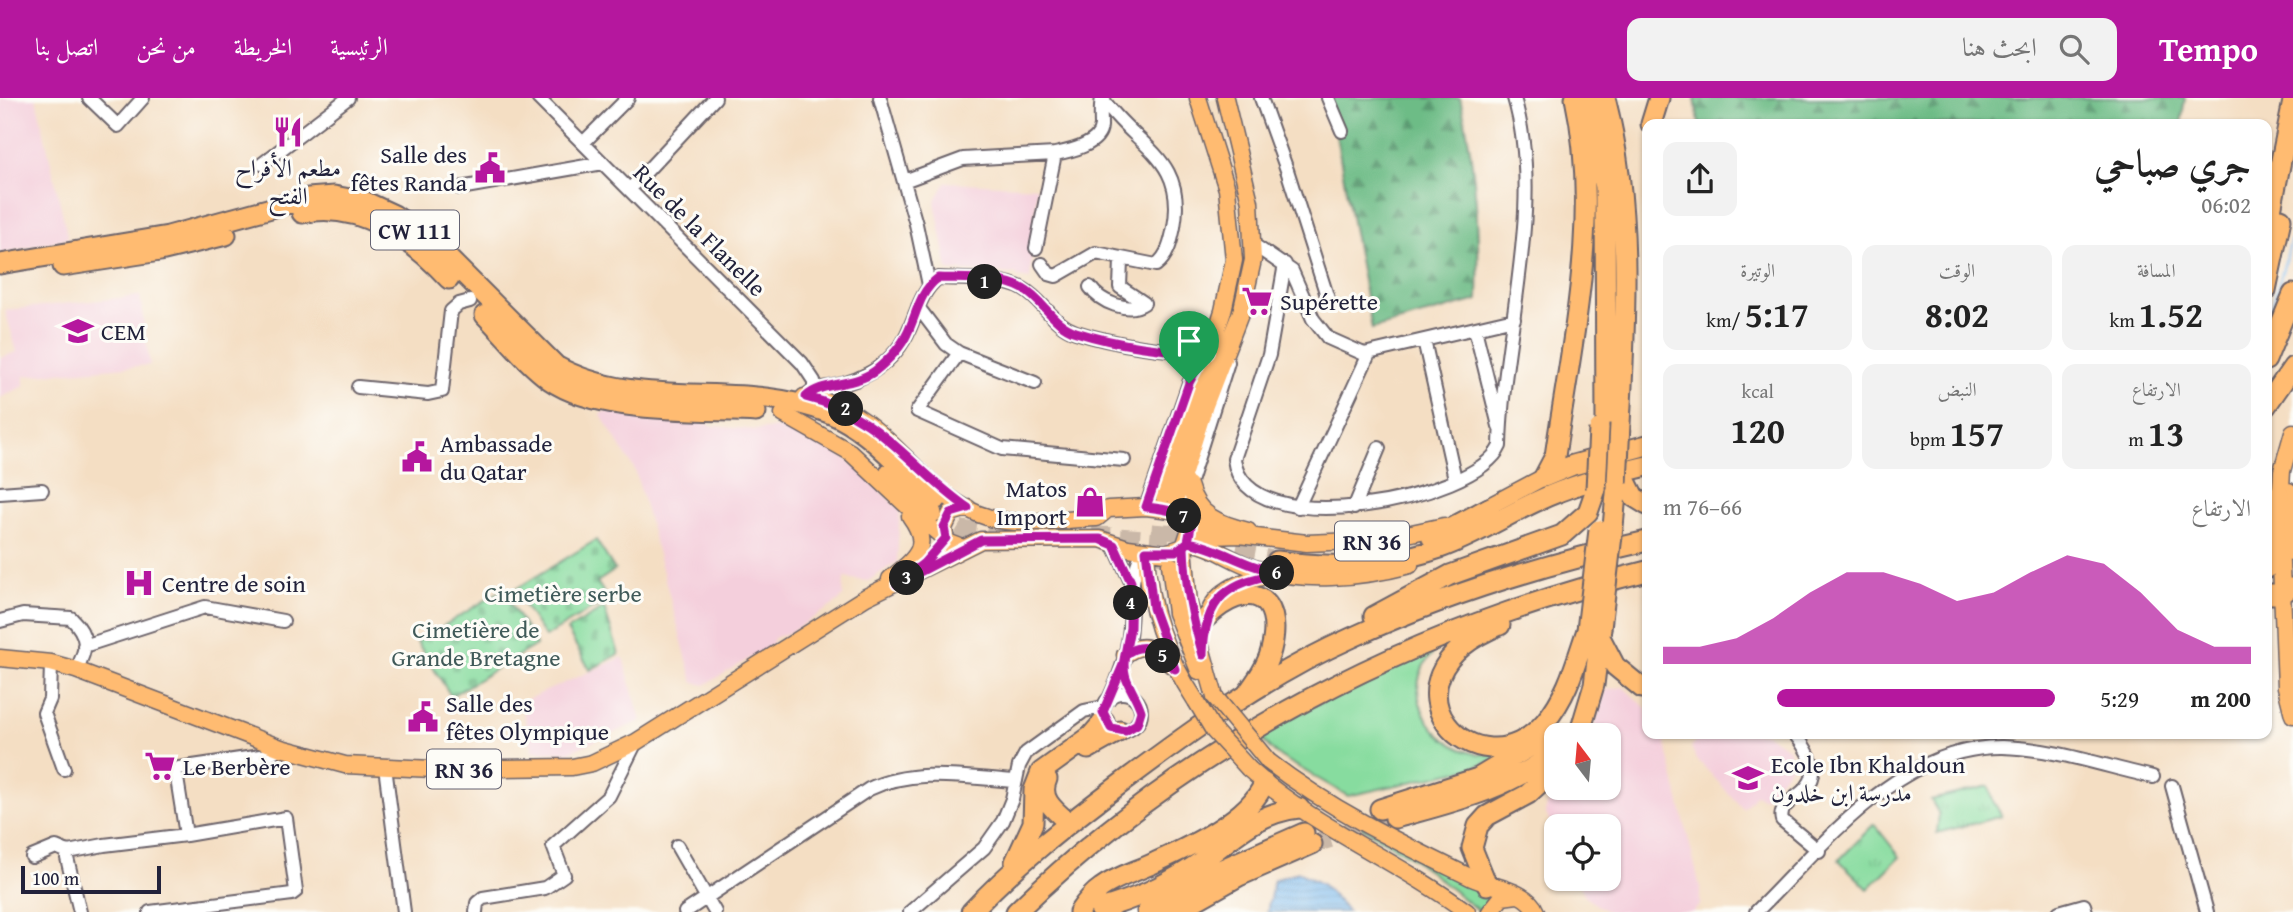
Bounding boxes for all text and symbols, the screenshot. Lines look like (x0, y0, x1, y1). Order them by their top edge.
search box (1627, 18, 2117, 81)
text: Tempo (2159, 25, 2258, 73)
text: ابحث هنا (1962, 27, 2037, 66)
text: اتصل بنا (35, 29, 98, 64)
text: من نحن (136, 29, 196, 64)
text: الخريطة (234, 29, 292, 64)
text: الرئيسية (330, 29, 388, 64)
icon: search (2055, 30, 2093, 68)
restaurant icon: مطعم الأفراح الفتح (271, 115, 305, 149)
text: جري صباحي (2094, 134, 2251, 190)
place label: Salle des fêtes Randa (351, 137, 468, 200)
button: share (1663, 142, 1737, 216)
place label: مطعم الأفراح الفتح (235, 150, 341, 217)
public building icon: Salle des fêtes Randa (473, 151, 507, 185)
street label: Rue de la Flanelle (626, 156, 774, 304)
text: 06:02 (2201, 188, 2251, 221)
road number: CW 111 (371, 211, 459, 250)
text: الوتيرة (1740, 256, 1775, 284)
text: الوقت (1939, 256, 1975, 284)
text: المسافة (2137, 256, 2176, 284)
pin: 1 (968, 264, 1002, 300)
text: 1 (980, 267, 989, 295)
supermarket icon: Supérette (1240, 284, 1274, 318)
place label: Supérette (1280, 284, 1378, 319)
text: 5:17 (1745, 289, 1809, 340)
text: 8:02 (1925, 289, 1989, 340)
text: 1.52 (2139, 289, 2203, 340)
text: /km (1706, 306, 1745, 334)
text: km (2110, 306, 2139, 334)
pin (1159, 311, 1219, 383)
school or university icon: CEM (61, 314, 95, 348)
place label: CEM (101, 314, 146, 349)
icon: arrive (1170, 322, 1208, 360)
text: النبض (1937, 375, 1977, 403)
text: الارتفاع (2132, 375, 2181, 403)
text: kcal (1741, 377, 1774, 405)
pin: 2 (828, 392, 864, 426)
text: 2 (841, 394, 850, 422)
text: 120 (1730, 405, 1785, 456)
text: 157 (1950, 408, 2004, 459)
text: 13 (2148, 408, 2184, 459)
text: bpm (1910, 425, 1950, 453)
text: m (2128, 425, 2148, 453)
place label: Ambassade du Qatar (440, 426, 552, 489)
public building icon: Ambassade du Qatar (400, 440, 434, 474)
place label: Matos Import (996, 471, 1068, 534)
shop icon: Matos Import (1073, 485, 1107, 519)
text: 66–76 m (1663, 490, 1742, 523)
text: الارتفاع (2191, 491, 2251, 524)
pin: 7 (1166, 498, 1202, 534)
text: 7 (1179, 501, 1188, 529)
road number: RN 36 (1335, 522, 1409, 560)
pin: 6 (1260, 556, 1294, 590)
text: 6 (1272, 558, 1281, 586)
pin: 3 (890, 560, 925, 596)
text: 3 (902, 563, 911, 591)
hospital icon: Centre de soin (122, 566, 156, 600)
place label: Centre de soin (162, 566, 306, 601)
park label: Cimetière serbe (484, 576, 642, 611)
pin: 4 (1114, 586, 1148, 620)
text: 4 (1126, 588, 1135, 616)
park label: Cimetière de Grande Bretagne (392, 612, 560, 675)
pin: 5 (1146, 638, 1180, 674)
text: 5 (1158, 641, 1167, 669)
text: 5:29 (2100, 682, 2139, 715)
text: 200 m (2190, 682, 2251, 715)
place label: Salle des fêtes Olympique (446, 686, 609, 749)
public building icon: Salle des fêtes Olympique (406, 700, 440, 734)
north arrow (1544, 723, 1620, 800)
map controls (1544, 723, 1621, 891)
place label: Ecole Ibn Khaldoun مدرسة ابن خلدون (1771, 747, 1966, 810)
supermarket icon: Le Berbère (143, 749, 177, 783)
place label: Le Berbère (183, 749, 290, 784)
road number: RN 36 (427, 750, 501, 789)
school or university icon: Ecole Ibn Khaldoun مدرسة ابن خلدون (1731, 761, 1765, 795)
button: locate (1544, 814, 1621, 891)
scale bar (21, 863, 161, 895)
text: 100 m (32, 864, 79, 892)

